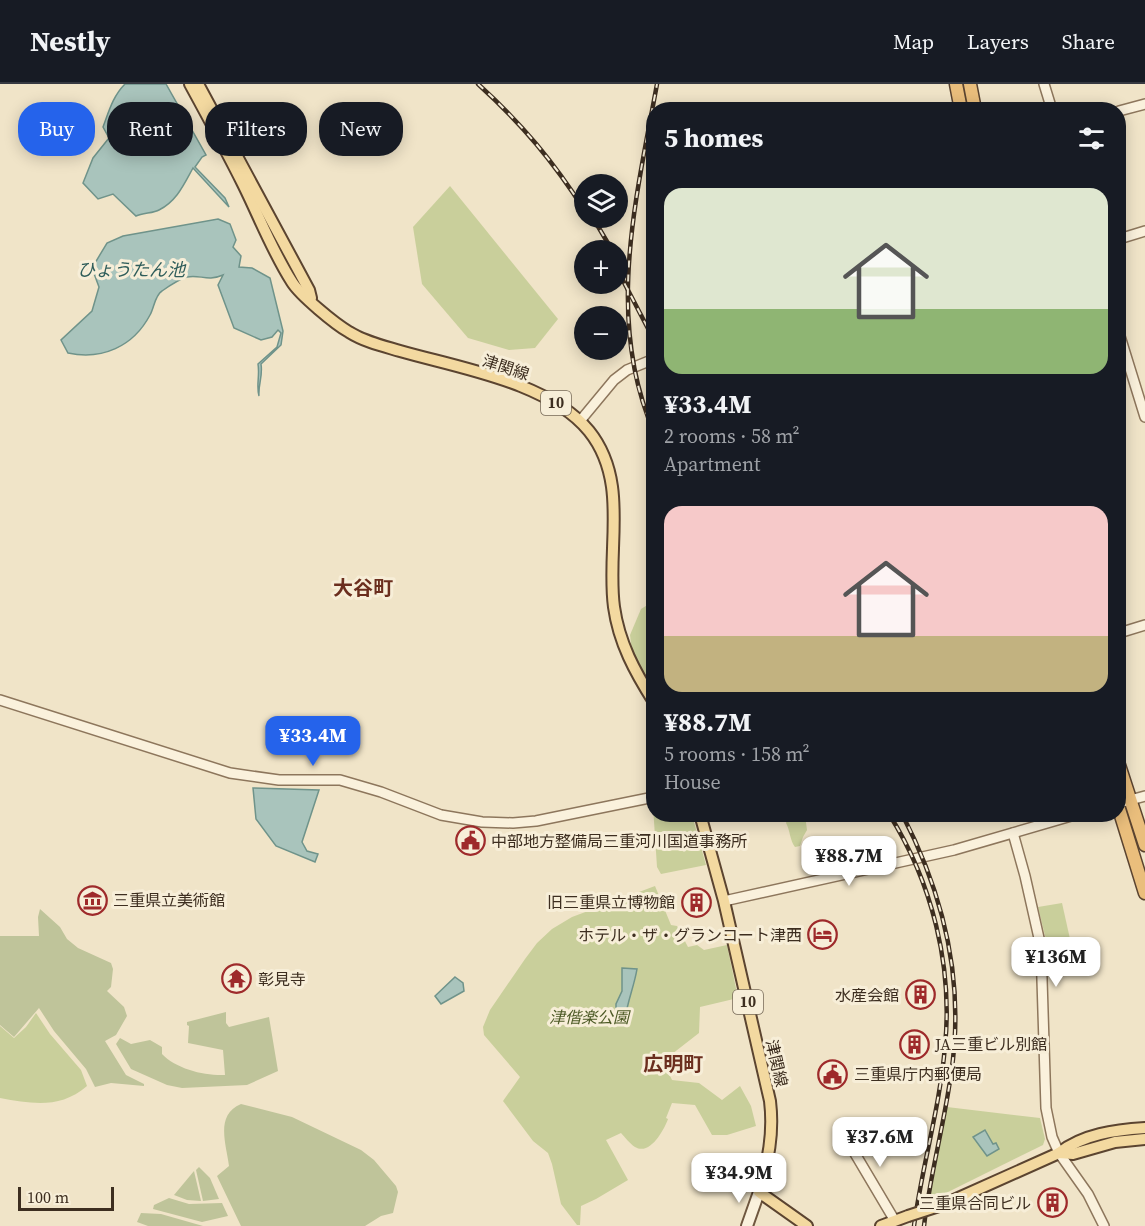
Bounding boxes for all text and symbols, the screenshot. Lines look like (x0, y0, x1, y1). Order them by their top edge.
text: Nestly (30, 22, 110, 60)
text: Map (893, 27, 934, 56)
text: Layers (967, 27, 1029, 56)
text: Share (1062, 27, 1115, 56)
chip: Buy (18, 102, 95, 156)
chip: Rent (107, 102, 193, 156)
chip: Filters (205, 102, 307, 156)
chip: New (319, 102, 403, 156)
text: 5 homes (664, 120, 763, 156)
icon: filters (1075, 122, 1108, 155)
map controls (574, 174, 628, 360)
button: layers (574, 174, 628, 228)
icon: home (832, 227, 940, 335)
button: + (574, 240, 628, 294)
water label: ひょうたん池 (77, 257, 187, 282)
button: − (574, 306, 628, 360)
street label: 津関線 (480, 349, 532, 385)
text: ¥33.4M (664, 386, 751, 422)
road number: 10 (541, 391, 571, 415)
text: 2 rooms · 58 m² (664, 422, 800, 450)
text: Apartment (664, 450, 761, 478)
icon: home (832, 545, 940, 653)
district label: 大谷町 (333, 574, 393, 602)
text: ¥88.7M (664, 704, 751, 740)
pin: ¥33.4M (264, 716, 362, 767)
text: ¥33.4M (279, 721, 347, 749)
text: 5 rooms · 158 m² (664, 740, 810, 768)
text: House (664, 768, 721, 796)
public building icon: 中部地方整備局三重河川国道事務所 (454, 825, 486, 857)
place label: 中部地方整備局三重河川国道事務所 (491, 830, 747, 852)
pin: ¥88.7M (800, 836, 898, 887)
text: ¥88.7M (815, 841, 883, 869)
museum icon: 三重県立美術館 (76, 884, 108, 916)
building icon: 旧三重県立博物館 (680, 886, 712, 918)
place label: 三重県立美術館 (113, 889, 225, 911)
place label: 旧三重県立博物館 (547, 891, 675, 913)
hotel icon: ホテル・ザ・グランコート津西 (807, 919, 839, 951)
place label: ホテル・ザ・グランコート津西 (578, 924, 802, 946)
pin: ¥136M (1014, 937, 1098, 988)
text: ¥136M (1025, 942, 1087, 970)
temple icon: 彰見寺 (221, 963, 253, 995)
place label: 彰見寺 (258, 968, 306, 990)
building icon: 水産会館 (904, 979, 936, 1011)
place label: 水産会館 (835, 984, 899, 1006)
road number: 10 (733, 990, 763, 1014)
park label: 津偕楽公園 (549, 1006, 631, 1028)
building icon: JA三重ビル別館 (898, 1028, 930, 1060)
place label: JA三重ビル別館 (934, 1033, 1047, 1055)
street label: 津関線 (761, 1037, 793, 1089)
district label: 広明町 (643, 1050, 703, 1078)
public building icon: 三重県庁内郵便局 (817, 1058, 849, 1090)
place label: 三重県庁内郵便局 (854, 1063, 982, 1085)
pin: ¥37.6M (831, 1117, 929, 1168)
text: ¥37.6M (846, 1122, 914, 1150)
pin: ¥34.9M (690, 1153, 788, 1204)
text: ¥34.9M (705, 1158, 773, 1186)
scale bar (18, 1184, 114, 1212)
text: 100 m (27, 1186, 69, 1208)
building icon: 三重県合同ビル (1036, 1187, 1068, 1219)
place label: 三重県合同ビル (919, 1192, 1031, 1214)

